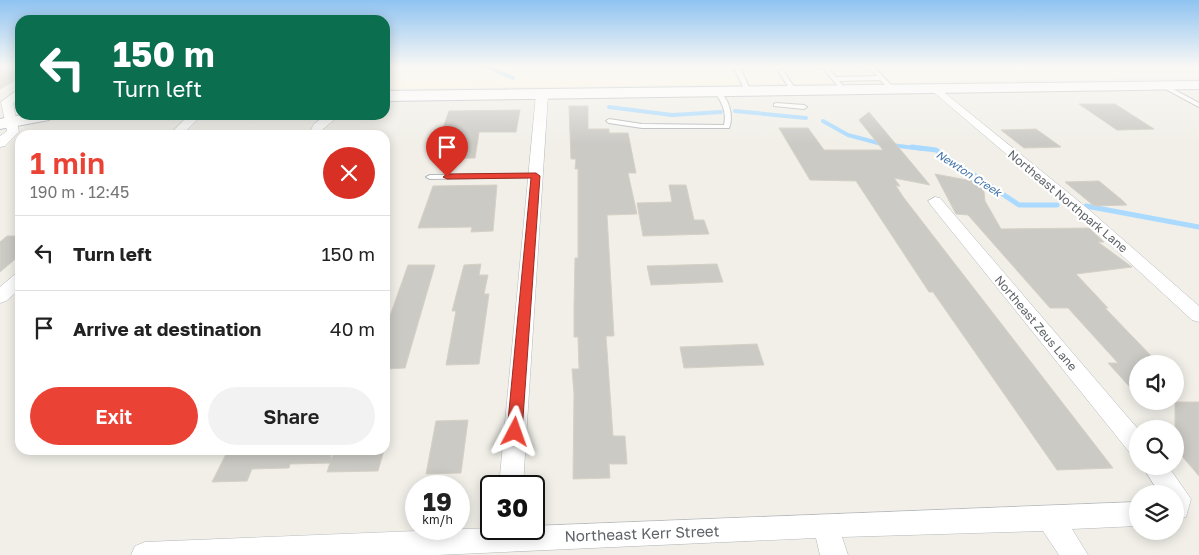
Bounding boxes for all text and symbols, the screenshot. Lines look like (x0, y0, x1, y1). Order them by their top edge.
text: 150 m (113, 33, 215, 75)
icon: left (30, 35, 95, 100)
text: Turn left (113, 75, 202, 102)
pin (426, 126, 468, 177)
icon: arrive (433, 133, 461, 161)
text: 1 min (30, 145, 105, 181)
button: close (323, 147, 375, 199)
water label: Newton Creek (934, 147, 1005, 200)
street label: Northeast Northpark Lane (1005, 147, 1131, 255)
text: 190 m · 12:45 (30, 182, 129, 202)
icon: left (30, 239, 58, 267)
text: Turn left (73, 242, 152, 265)
text: 150 m (321, 242, 375, 265)
street label: Northeast Zeus Lane (992, 272, 1080, 374)
icon: arrive (30, 314, 58, 342)
text: Arrive at destination (73, 317, 261, 340)
text: 40 m (330, 317, 375, 340)
map controls (1129, 355, 1184, 540)
button: sound (1129, 355, 1184, 410)
button: Exit (30, 387, 198, 445)
button: Share (208, 387, 375, 445)
position arrow (488, 405, 540, 457)
button: search (1129, 420, 1184, 475)
speed limit sign: 30 (480, 475, 545, 540)
button: layers (1129, 485, 1184, 540)
text: 19 (423, 486, 452, 517)
text: km/h (422, 512, 453, 527)
street label: Northeast Kerr Street (564, 521, 720, 545)

